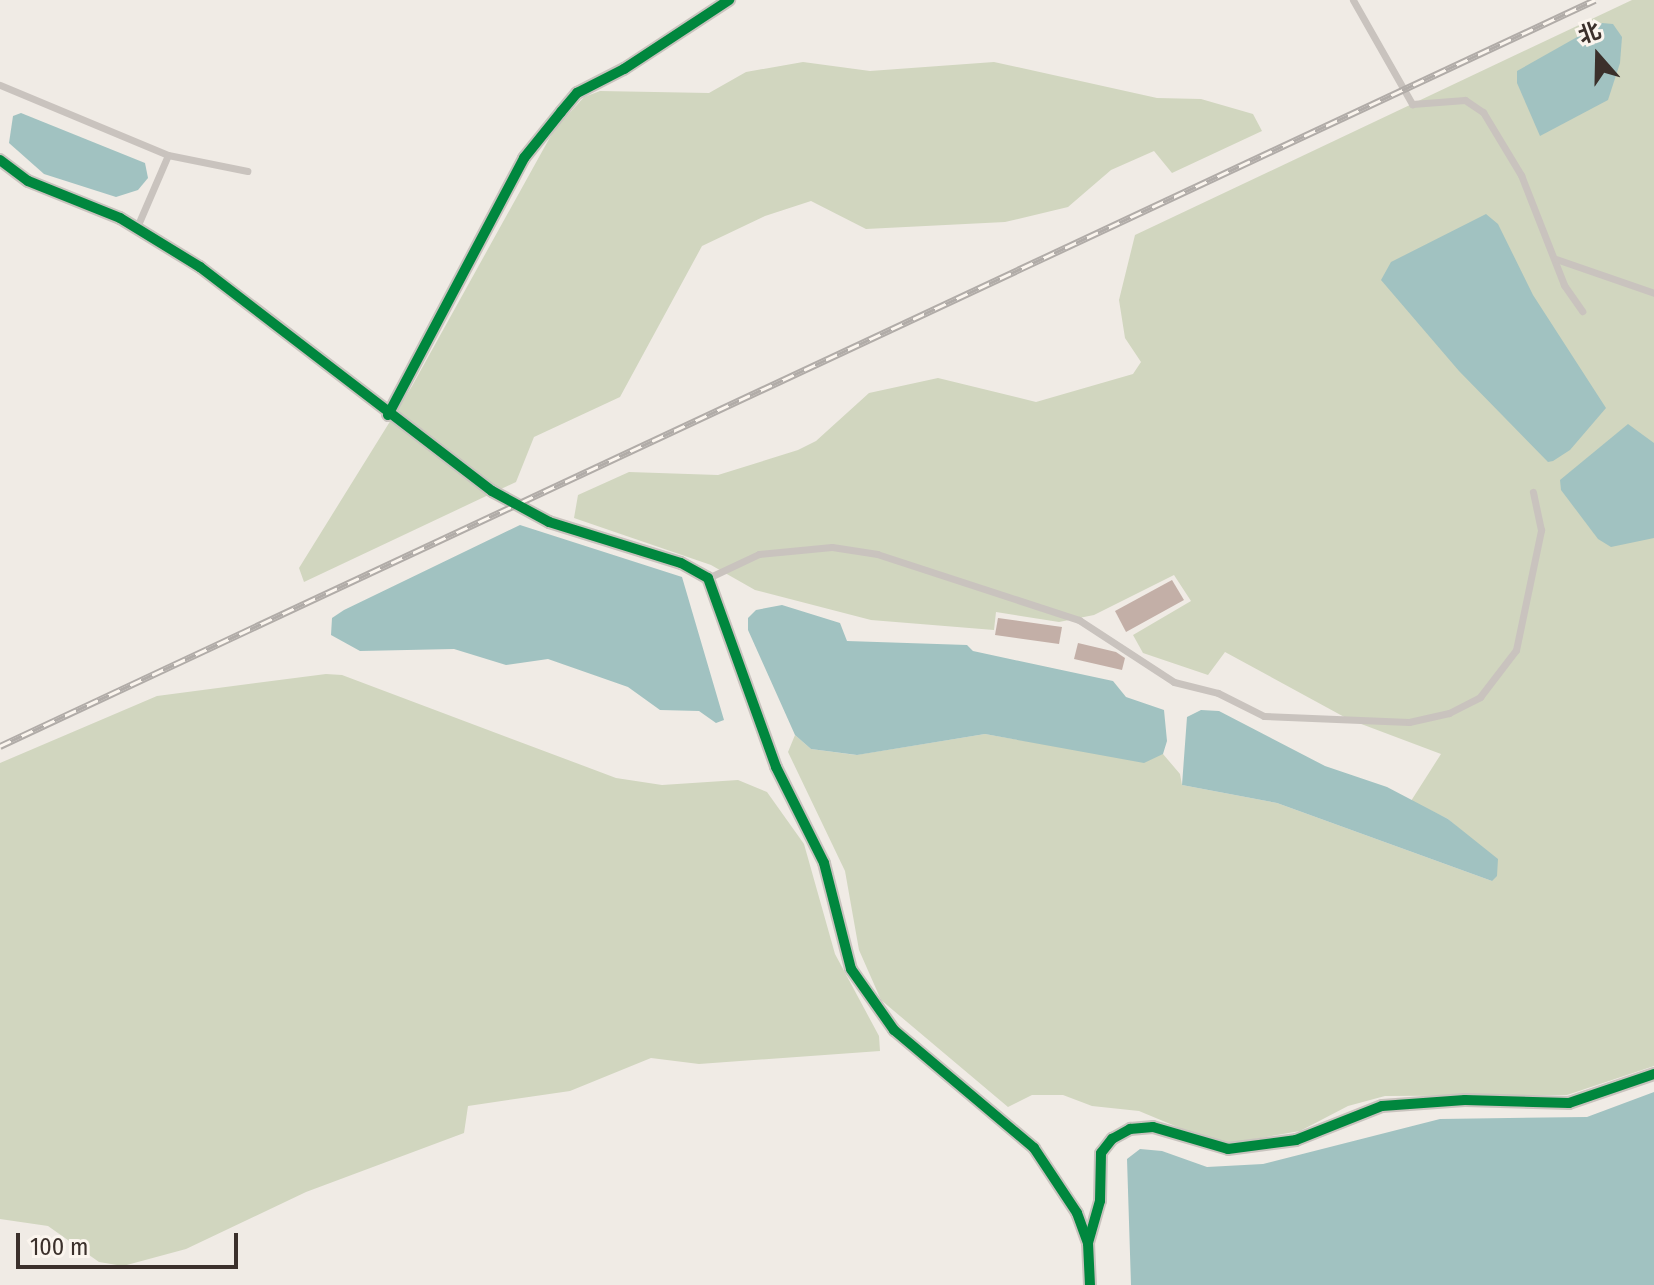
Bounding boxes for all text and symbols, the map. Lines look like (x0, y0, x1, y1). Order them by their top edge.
north arrow (1558, 16, 1638, 96)
text: 北 (1575, 17, 1605, 49)
scale bar (20, 1217, 242, 1267)
text: 100 m (30, 1233, 88, 1261)

